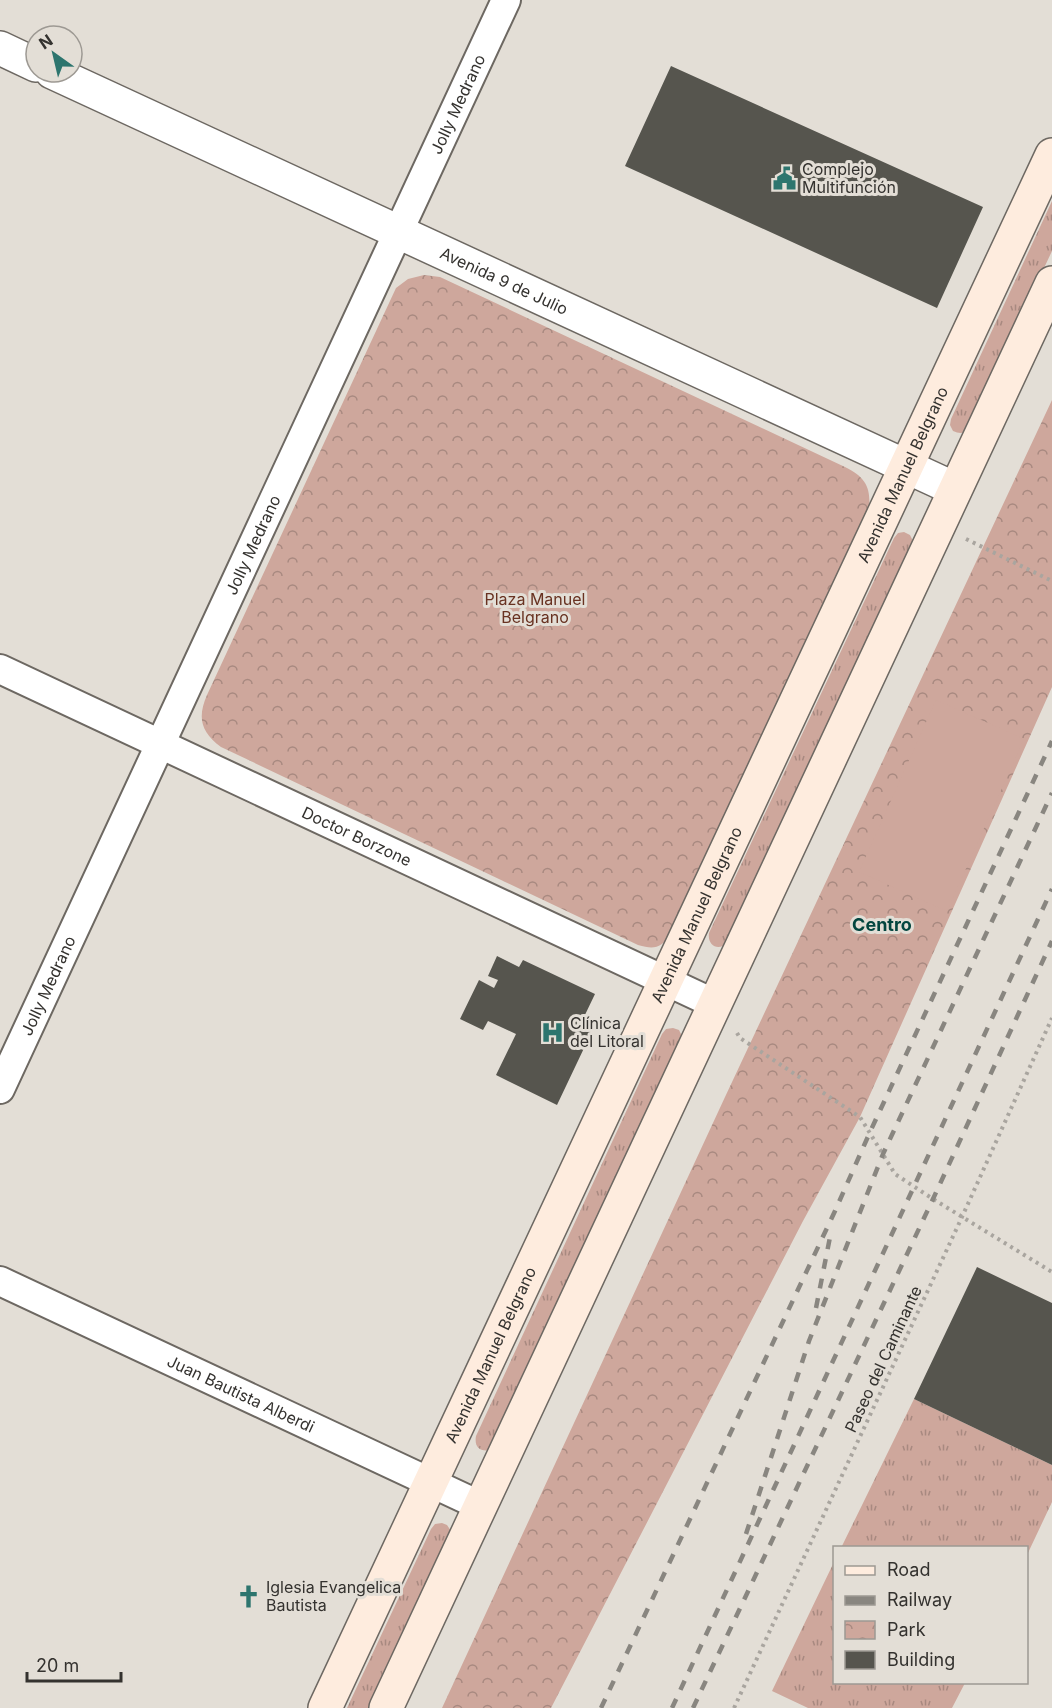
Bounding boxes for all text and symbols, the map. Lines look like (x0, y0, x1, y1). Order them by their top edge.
north arrow (24, 24, 84, 84)
text: N (35, 30, 56, 53)
street label: Jolly Medrano (426, 51, 489, 157)
place label: Complejo Multifunción (802, 159, 896, 197)
public building icon: Complejo Multifunción (771, 165, 797, 191)
street label: Avenida 9 de Julio (437, 243, 571, 319)
street label: Avenida Manuel Belgrano (853, 383, 952, 566)
street label: Jolly Medrano (221, 492, 285, 598)
park label: Plaza Manuel Belgrano (485, 589, 585, 627)
street label: Doctor Borzone (299, 802, 415, 870)
street label: Avenida Manuel Belgrano (647, 823, 746, 1006)
district label: Centro (852, 914, 912, 935)
street label: Jolly Medrano (16, 933, 80, 1039)
place label: Clínica del Litoral (570, 1013, 644, 1051)
hospital icon: Clínica del Litoral (539, 1019, 565, 1045)
street label: Avenida Manuel Belgrano (441, 1264, 540, 1446)
street label: Paseo del Caminante (840, 1283, 926, 1435)
street label: Juan Bautista Alberdi (164, 1351, 318, 1437)
legend (833, 1546, 1028, 1684)
text: Road (887, 1559, 930, 1580)
place label: Iglesia Evangelica Bautista (266, 1577, 401, 1615)
church icon: Iglesia Evangelica Bautista (235, 1583, 261, 1609)
text: Railway (887, 1589, 952, 1610)
text: Park (887, 1619, 926, 1640)
scale bar (27, 1645, 122, 1683)
text: Building (887, 1649, 955, 1670)
text: 20 m (36, 1655, 79, 1676)

